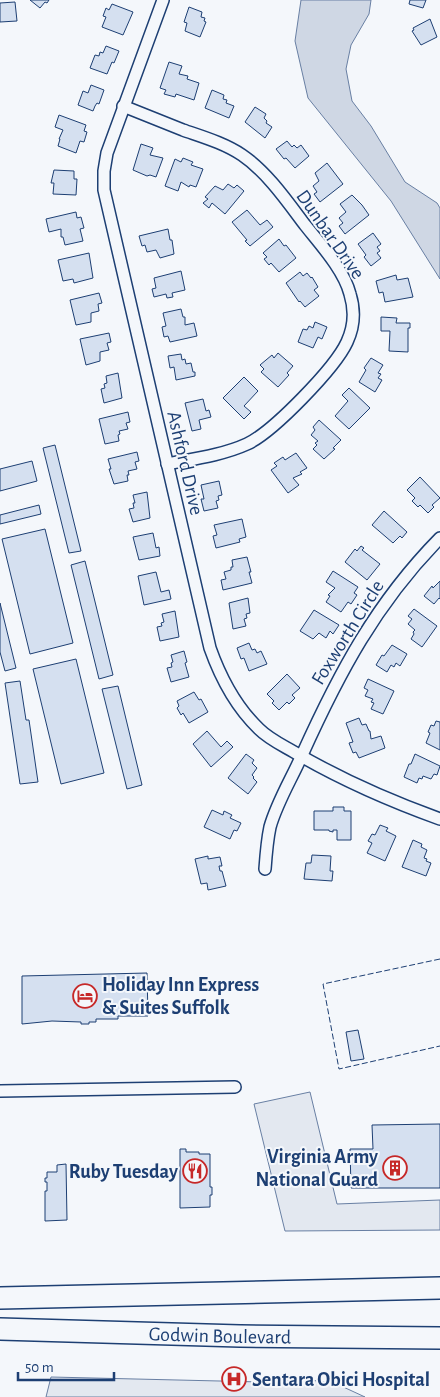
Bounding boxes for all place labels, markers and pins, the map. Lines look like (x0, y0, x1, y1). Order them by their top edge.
place label: Holiday Inn Express & Suites Suffolk (102, 975, 259, 1018)
hotel icon: Holiday Inn Express & Suites Suffolk (72, 983, 98, 1009)
place label: Virginia Army National Guard (256, 1147, 378, 1190)
building icon: Virginia Army National Guard (382, 1155, 408, 1181)
restaurant icon: Ruby Tuesday (182, 1158, 208, 1184)
place label: Ruby Tuesday (69, 1162, 178, 1182)
hospital icon: Sentara Obici Hospital (221, 1366, 247, 1392)
place label: Sentara Obici Hospital (252, 1370, 430, 1390)

